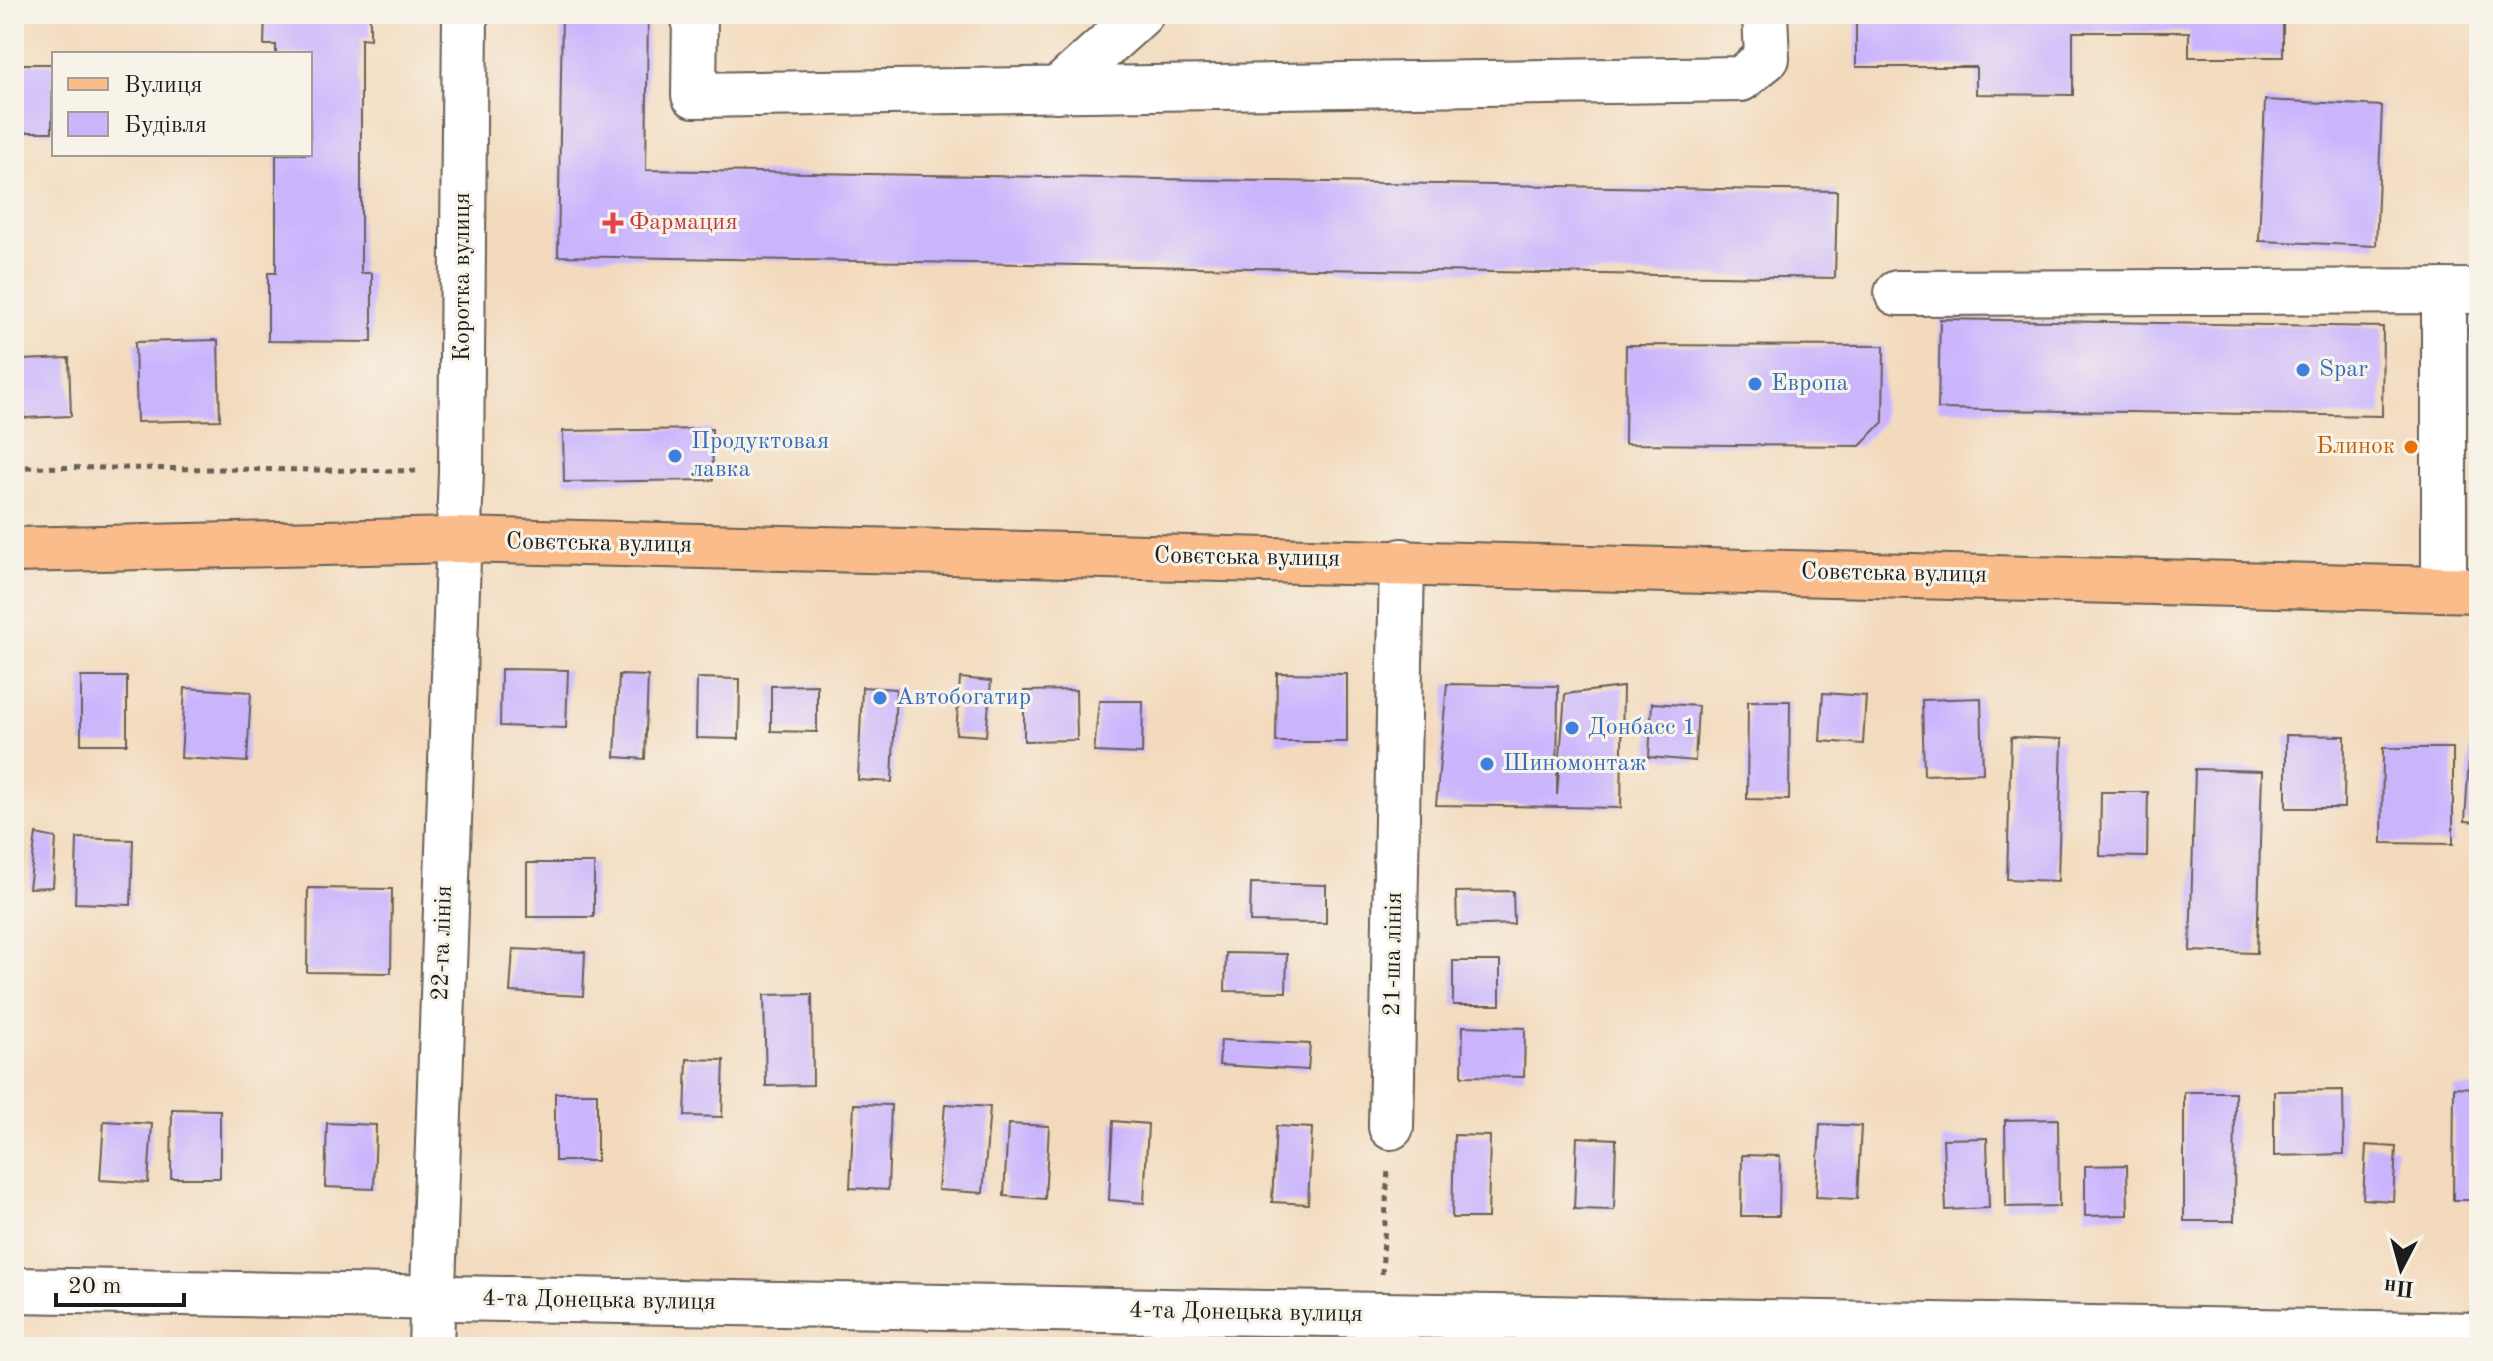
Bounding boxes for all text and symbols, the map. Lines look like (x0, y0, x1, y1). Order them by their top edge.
legend (52, 52, 312, 156)
text: Вулиця (124, 74, 203, 98)
text: Будівля (124, 114, 207, 138)
street label: Коротка вулиця (451, 192, 475, 362)
place label: Фармация (629, 211, 738, 235)
marker: Фармация (604, 214, 622, 232)
place label: Spar (2319, 358, 2368, 382)
marker: Spar (2294, 361, 2312, 379)
place label: Европа (1771, 372, 1849, 396)
marker: Европа (1746, 375, 1764, 393)
place label: Продуктовая лавка (691, 430, 829, 482)
place label: Блинок (2316, 435, 2395, 459)
marker: Блинок (2402, 438, 2420, 456)
marker: Продуктовая лавка (666, 447, 684, 465)
street label: Совєтська вулиця (506, 530, 692, 558)
street label: Совєтська вулиця (1154, 544, 1340, 572)
street label: Совєтська вулиця (1801, 560, 1987, 588)
place label: Автобогатир (896, 686, 1031, 710)
marker: Автобогатир (871, 689, 889, 707)
place label: Донбасс 1 (1588, 716, 1696, 740)
marker: Донбасс 1 (1563, 719, 1581, 737)
place label: Шиномонтаж (1503, 752, 1647, 776)
marker: Шиномонтаж (1478, 755, 1496, 773)
street label: 22-га лінія (429, 885, 457, 1001)
street label: 21-ша лінія (1381, 892, 1407, 1016)
north arrow (2361, 1229, 2441, 1309)
scale bar (56, 1257, 184, 1307)
text: Пн (2383, 1274, 2415, 1299)
text: 20 m (68, 1275, 122, 1299)
street label: 4-та Донецька вулиця (482, 1287, 716, 1315)
street label: 4-та Донецька вулиця (1129, 1299, 1363, 1327)

